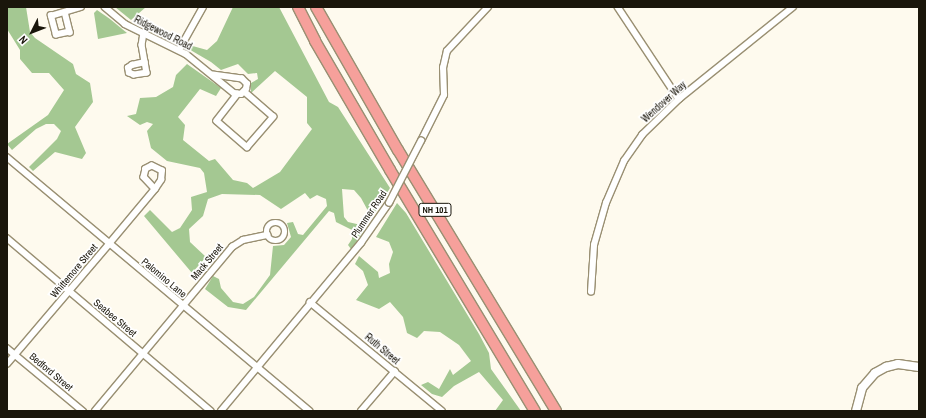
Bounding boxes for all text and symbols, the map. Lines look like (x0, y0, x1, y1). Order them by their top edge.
north arrow (12, 12, 52, 52)
street label: Ridgewood Road (132, 13, 194, 53)
text: N (16, 33, 30, 47)
street label: Wendover Way (639, 79, 689, 125)
street label: Plummer Road (349, 188, 389, 240)
road number: NH 101 (418, 203, 452, 217)
street label: Mack Street (188, 241, 226, 283)
street label: Whittemore Street (48, 242, 100, 300)
street label: Palomino Lane (139, 256, 189, 300)
street label: Seabee Street (91, 297, 139, 339)
street label: Ruth Street (362, 331, 402, 367)
street label: Bedford Street (27, 350, 75, 394)

